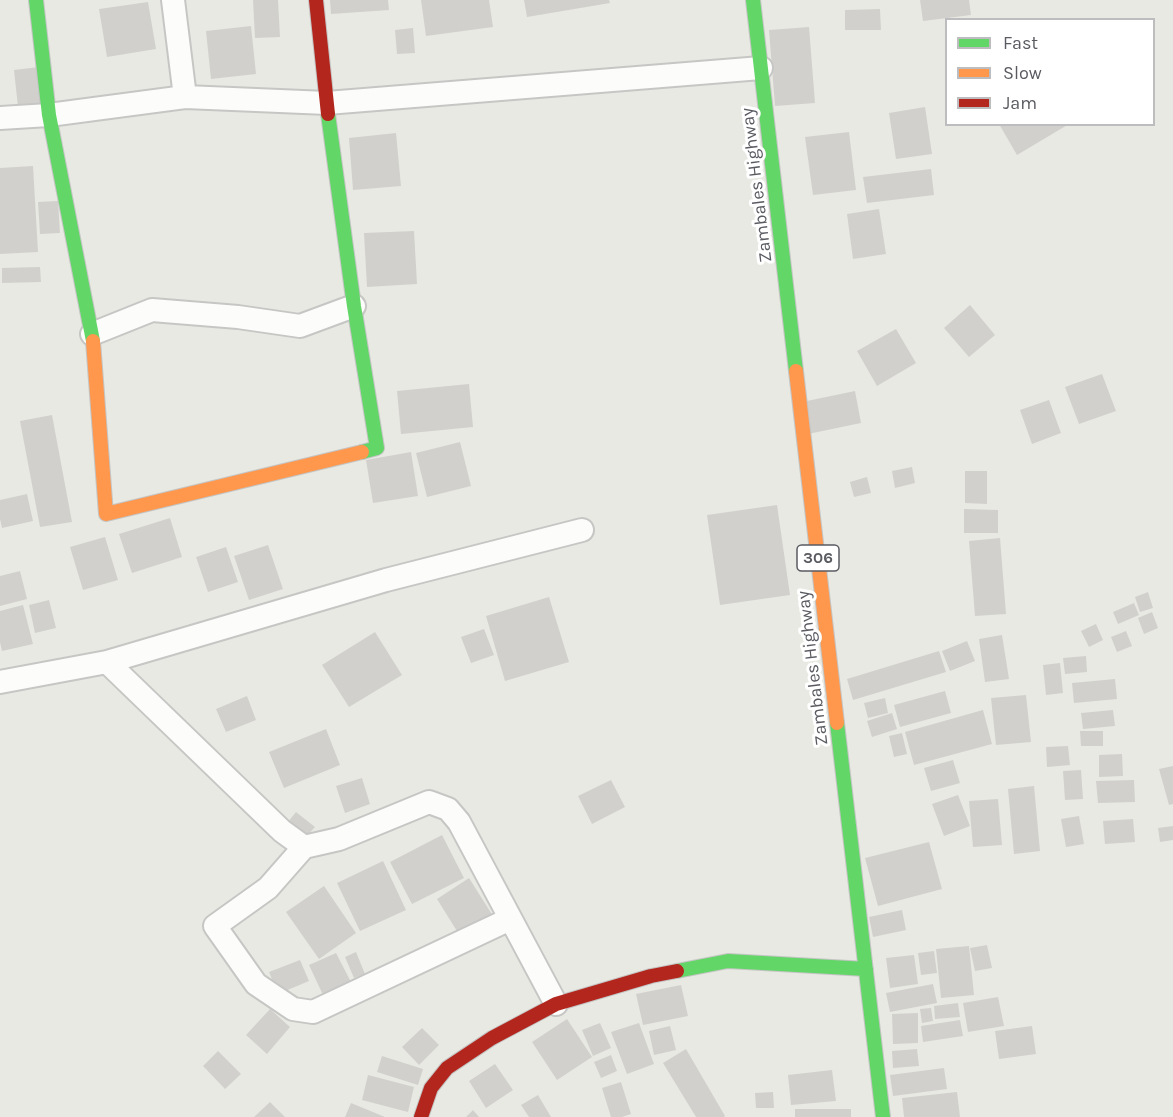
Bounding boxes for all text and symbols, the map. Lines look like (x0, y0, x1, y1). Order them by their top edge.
legend (945, 18, 1155, 126)
text: Fast (1003, 32, 1038, 54)
text: Slow (1003, 62, 1042, 84)
text: Jam (1003, 92, 1037, 114)
street label: Zambales Highway (737, 106, 777, 264)
road number: 306 (797, 545, 839, 571)
street label: Zambales Highway (793, 589, 833, 747)

